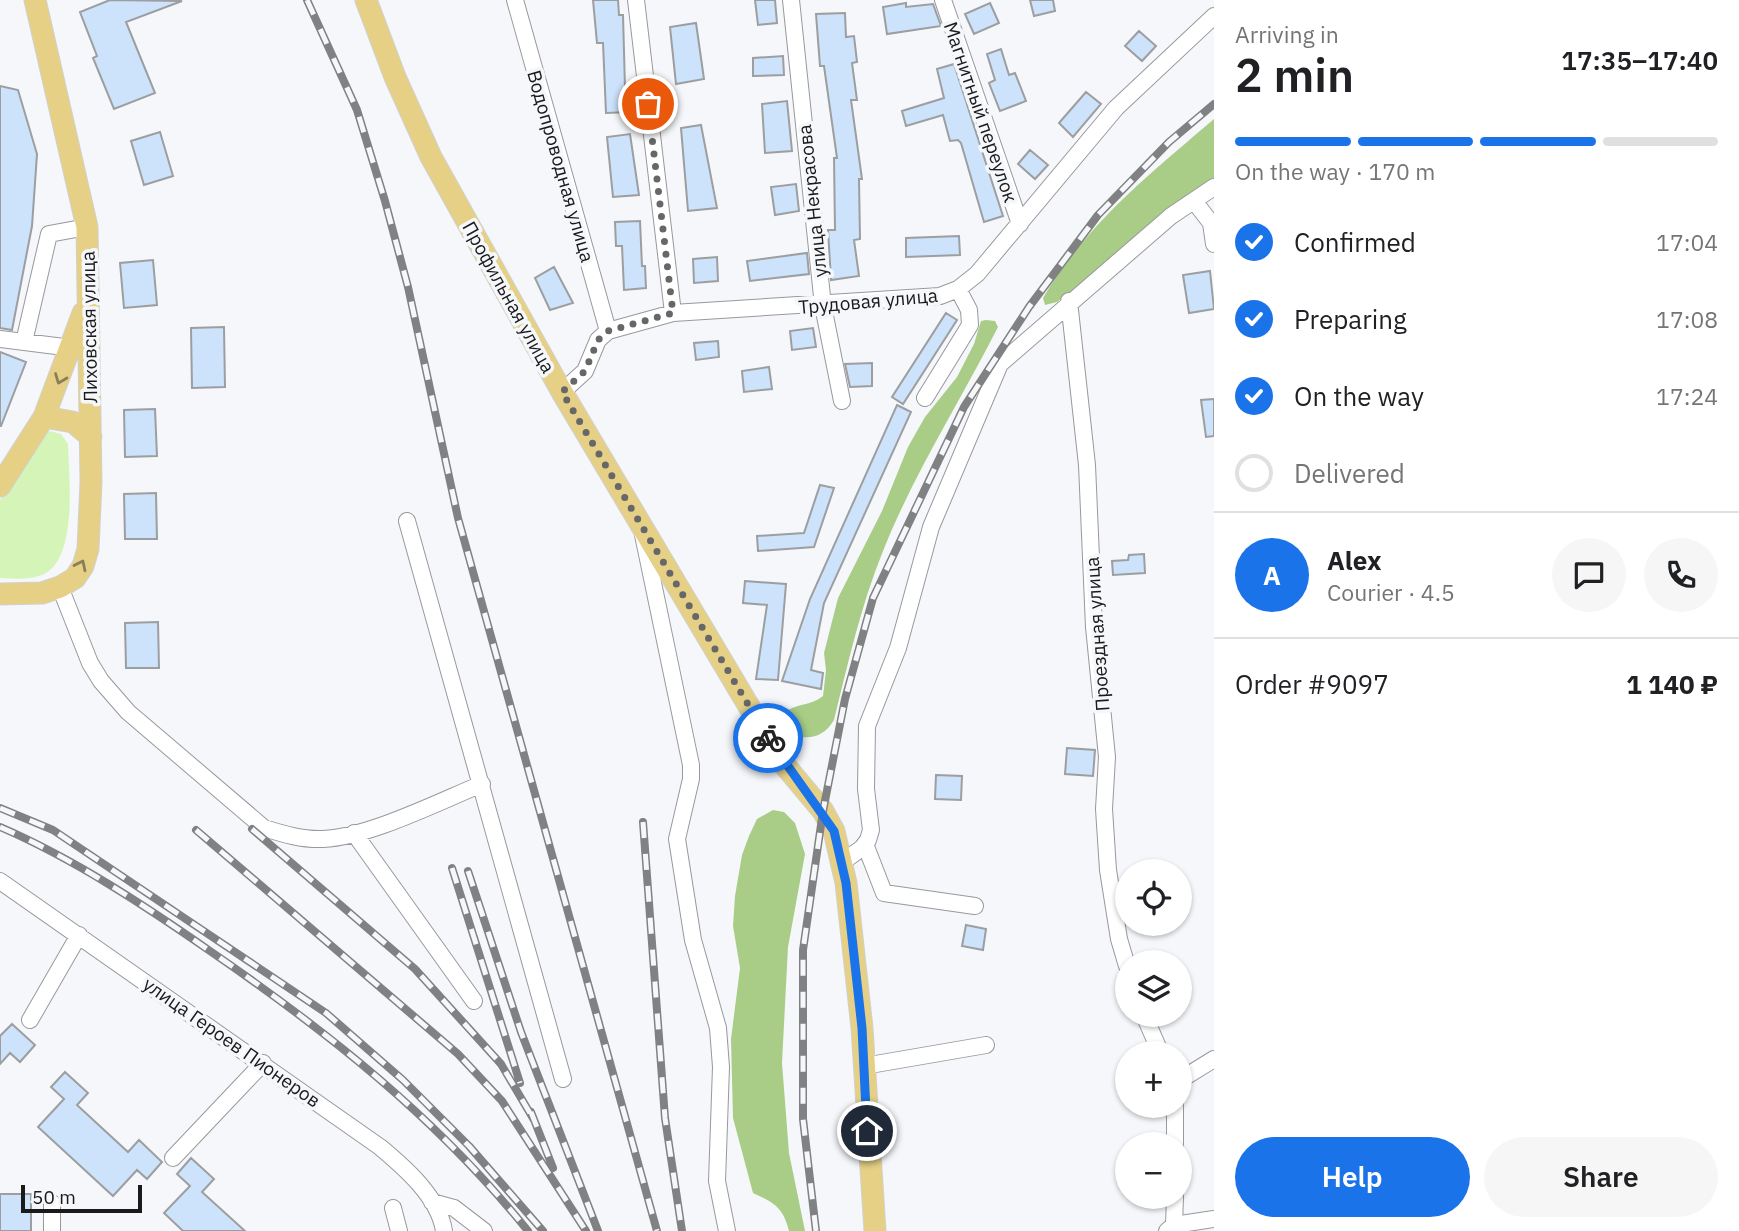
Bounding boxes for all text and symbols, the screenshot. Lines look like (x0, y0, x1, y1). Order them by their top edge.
street label: Магнитный переулок (939, 19, 1023, 205)
text: Arriving in (1235, 19, 1339, 49)
text: 17:35–17:40 (1561, 43, 1718, 77)
text: 2 min (1235, 45, 1354, 105)
street label: Водопроводная улица (522, 67, 600, 265)
pin (618, 74, 678, 134)
icon: bag (629, 85, 667, 123)
street label: улица Некрасова (792, 123, 832, 279)
text: On the way · 170 m (1235, 156, 1435, 186)
street label: Профильная улица (457, 217, 561, 377)
icon: check (1235, 223, 1273, 261)
text: Confirmed (1294, 225, 1416, 259)
text: 17:04 (1656, 227, 1718, 257)
street label: Лиховская улица (76, 251, 102, 403)
street label: Трудовая улица (797, 283, 939, 319)
icon: check (1235, 300, 1273, 338)
text: Preparing (1294, 302, 1407, 336)
text: 17:08 (1656, 304, 1718, 334)
one-way arrow (55, 373, 69, 385)
icon: check (1235, 377, 1273, 415)
text: On the way (1294, 379, 1424, 413)
text: 17:24 (1656, 381, 1718, 411)
text: Delivered (1294, 456, 1405, 490)
button: chat (1552, 538, 1626, 612)
button: phone (1644, 538, 1718, 612)
text: Alex (1327, 543, 1381, 577)
street label: Проездная улица (1080, 556, 1114, 712)
text: A (1263, 558, 1281, 592)
one-way arrow (73, 560, 87, 573)
text: Courier · 4.5 (1327, 577, 1455, 607)
text: Order #9097 (1235, 667, 1389, 701)
text: 1 140 ₽ (1626, 667, 1718, 701)
courier (733, 703, 803, 773)
icon: bike (749, 719, 787, 757)
map controls (1115, 859, 1192, 1209)
button: locate (1115, 859, 1192, 936)
button: layers (1115, 950, 1192, 1027)
street label: улица Героев Пионеров (139, 972, 325, 1112)
button: + (1115, 1041, 1192, 1118)
pin (837, 1101, 897, 1161)
icon: home (848, 1112, 886, 1150)
button: − (1115, 1132, 1192, 1209)
button: Help (1235, 1137, 1470, 1217)
button: Share (1484, 1137, 1718, 1217)
scale bar (21, 1182, 142, 1214)
text: 50 m (32, 1185, 76, 1209)

